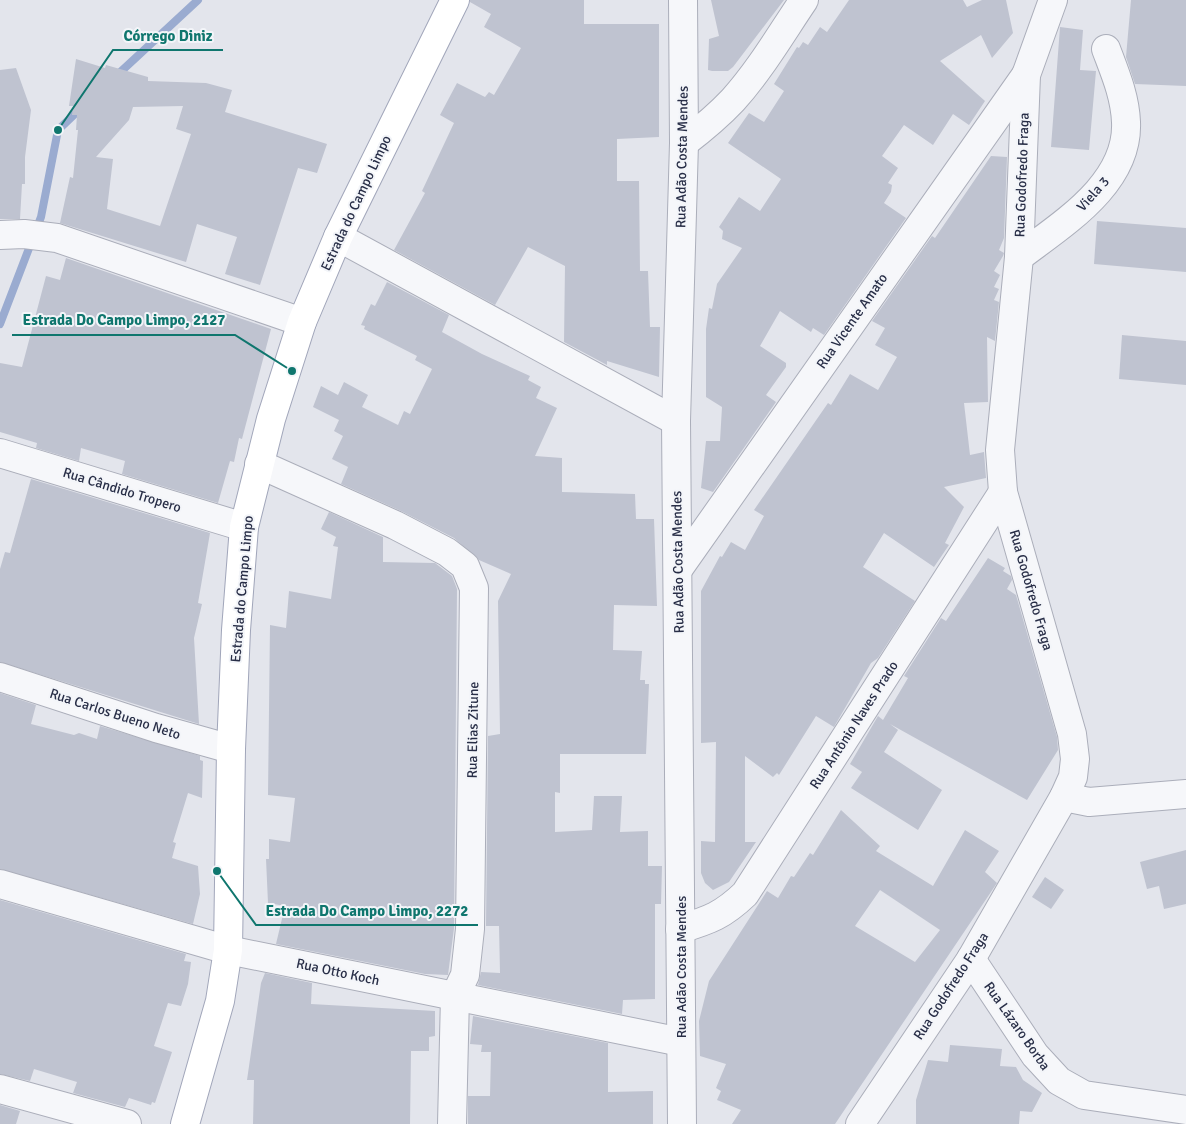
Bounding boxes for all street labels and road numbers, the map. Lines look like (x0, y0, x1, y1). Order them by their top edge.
street label: Rua Adão Costa Mendes (672, 86, 692, 228)
street label: Rua Godofredo Fraga (1011, 112, 1033, 238)
street label: Estrada do Campo Limpo (317, 133, 395, 273)
street label: Viela 3 (1073, 173, 1113, 215)
street label: Rua Vicente Amato (813, 270, 891, 372)
street label: Rua Cândido Tropero (61, 464, 183, 516)
street label: Rua Adão Costa Mendes (668, 491, 688, 633)
street label: Estrada do Campo Limpo (227, 515, 257, 663)
street label: Rua Godofredo Fraga (1006, 528, 1056, 652)
street label: Rua Antônio Naves Prado (806, 658, 902, 792)
street label: Rua Elias Zitune (464, 681, 482, 779)
street label: Rua Carlos Bueno Neto (47, 685, 183, 743)
street label: Rua Adão Costa Mendes (673, 896, 690, 1038)
street label: Rua Godofredo Fraga (910, 929, 992, 1043)
street label: Rua Otto Koch (295, 955, 381, 989)
street label: Rua Lázaro Borba (980, 978, 1054, 1074)

